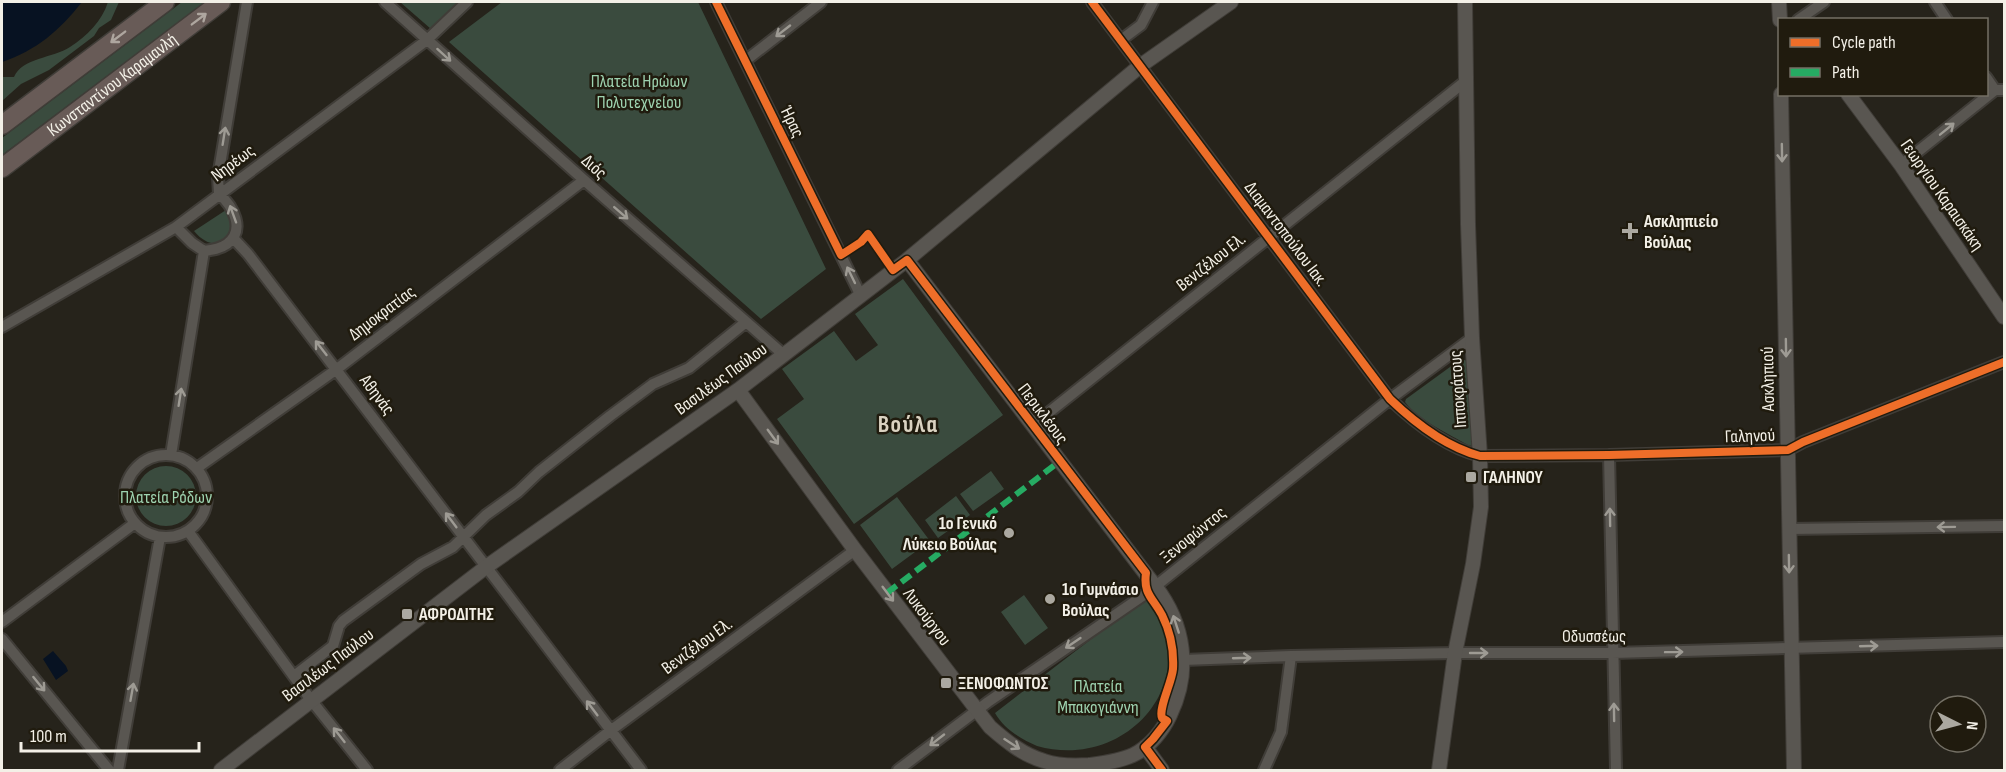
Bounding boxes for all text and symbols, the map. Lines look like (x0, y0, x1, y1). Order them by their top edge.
one-way arrow (191, 12, 207, 25)
legend (1778, 18, 1988, 96)
one-way arrow (775, 25, 791, 38)
street label: Κωνσταντίνου Καραμανλή (43, 29, 181, 141)
one-way arrow (111, 30, 127, 43)
text: Cycle path (1832, 32, 1896, 53)
one-way arrow (436, 48, 451, 62)
text: Path (1832, 62, 1860, 83)
park label: Πλατεία Ηρώων Πολυτεχνείου (591, 71, 687, 113)
street label: Ήρας (775, 102, 809, 141)
one-way arrow (1938, 122, 1954, 135)
one-way arrow (219, 127, 230, 147)
street label: Γεωργίου Καραισκάκη (1896, 135, 1988, 255)
street label: Νηρέως (207, 140, 259, 186)
one-way arrow (1776, 142, 1788, 162)
street label: Διός (577, 150, 611, 184)
street label: Διαμαντοπούλου Ιακ. (1240, 178, 1332, 290)
one-way arrow (227, 205, 238, 224)
one-way arrow (613, 206, 628, 220)
place label: Ασκληπιείο Βούλας (1643, 211, 1718, 253)
marker: Ασκληπιείο Βούλας (1621, 222, 1639, 240)
street label: Βενιζέλου Ελ. (1172, 228, 1250, 296)
one-way arrow (844, 266, 856, 284)
street label: Δημοκρατίας (344, 281, 420, 345)
one-way arrow (1780, 337, 1792, 357)
street label: Βασιλέως Παύλου (671, 339, 771, 419)
one-way arrow (314, 340, 327, 356)
street label: Ασκληπιού (1757, 346, 1779, 413)
street label: Ιπποκράτους (1445, 349, 1471, 429)
street label: Αθηνάς (354, 370, 399, 419)
street label: Περικλέους (1013, 379, 1073, 449)
one-way arrow (175, 388, 186, 407)
district label: Βούλα (878, 410, 938, 439)
street label: Γαληνού (1725, 425, 1775, 447)
one-way arrow (766, 429, 779, 445)
place label: ΓΑΛΗΝΟΥ (1483, 467, 1543, 488)
marker: ΓΑΛΗΝΟΥ (1464, 470, 1478, 484)
park label: Πλατεία Ρόδων (120, 487, 212, 508)
street label: Ξενοφώντος (1156, 502, 1230, 568)
one-way arrow (1604, 508, 1616, 528)
one-way arrow (445, 512, 458, 528)
place label: 1ο Γενικό Λύκειο Βούλας (902, 513, 997, 555)
one-way arrow (1937, 521, 1957, 533)
marker: 1ο Γενικό Λύκειο Βούλας (1002, 526, 1016, 540)
one-way arrow (1784, 553, 1795, 573)
place label: 1ο Γυμνάσιο Βούλας (1062, 579, 1139, 621)
street label: Λυκούργου (898, 583, 955, 650)
one-way arrow (882, 586, 895, 602)
marker: 1ο Γυμνάσιο Βούλας (1043, 592, 1057, 606)
place label: ΑΦΡΟΔΙΤΗΣ (418, 604, 494, 625)
marker: ΑΦΡΟΔΙΤΗΣ (400, 607, 414, 621)
street label: Βενιζέλου Ελ. (658, 613, 736, 679)
one-way arrow (1170, 615, 1181, 634)
street label: Βασιλέως Παύλου (278, 624, 378, 706)
street label: Οδυσσέως (1562, 626, 1626, 647)
one-way arrow (1065, 637, 1082, 649)
one-way arrow (1858, 641, 1878, 652)
one-way arrow (1663, 646, 1683, 657)
one-way arrow (1468, 647, 1488, 659)
one-way arrow (1231, 652, 1251, 663)
place label: ΞΕΝΟΦΩΝΤΟΣ (958, 673, 1049, 694)
one-way arrow (32, 676, 45, 692)
marker: ΞΕΝΟΦΩΝΤΟΣ (939, 676, 953, 690)
park label: Πλατεία Μπακογιάννη (1057, 676, 1139, 718)
one-way arrow (127, 683, 138, 703)
north arrow (1928, 694, 1988, 754)
one-way arrow (586, 700, 598, 716)
one-way arrow (1609, 703, 1620, 723)
scale bar (21, 715, 200, 753)
text: N (1962, 720, 1981, 731)
text: 100 m (30, 726, 67, 747)
one-way arrow (332, 728, 346, 743)
one-way arrow (929, 734, 945, 747)
one-way arrow (1003, 738, 1020, 750)

